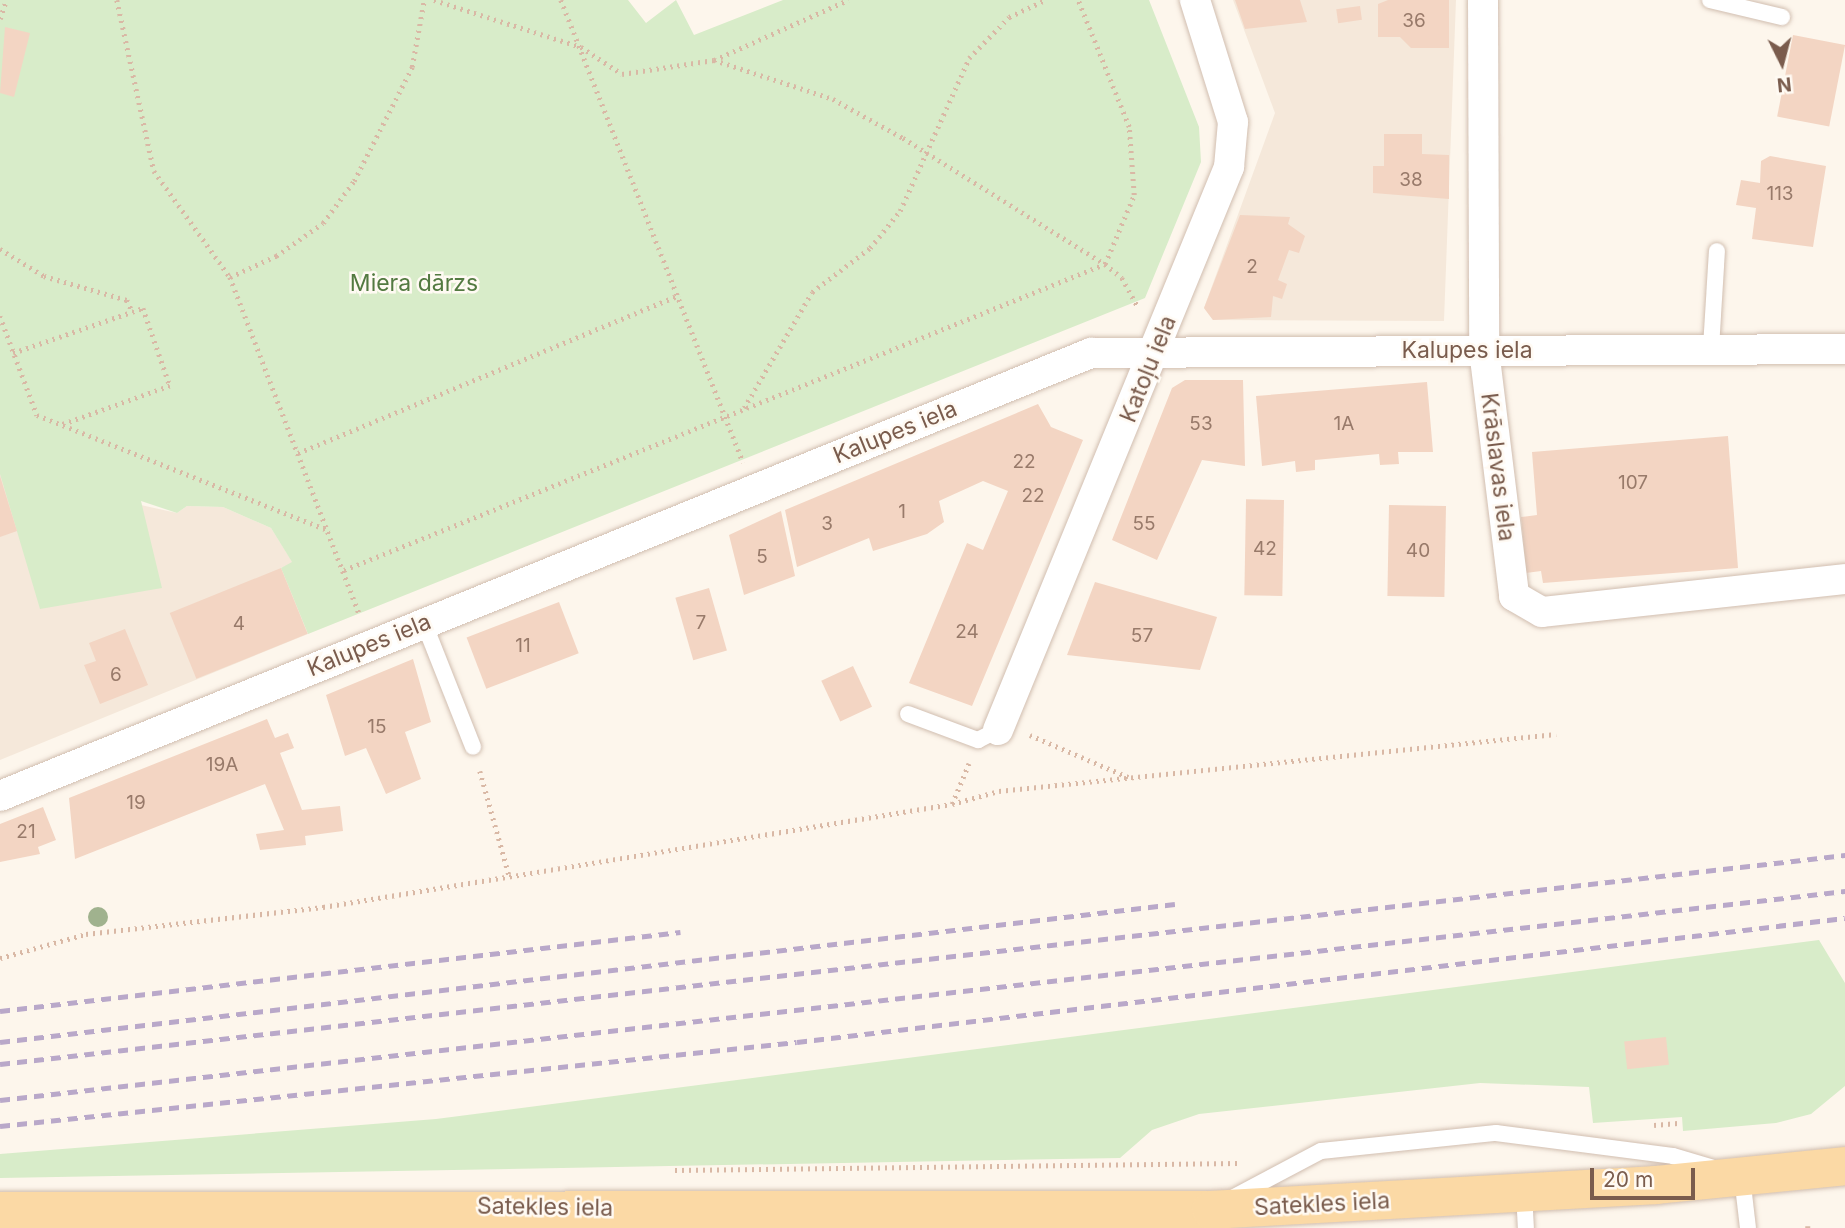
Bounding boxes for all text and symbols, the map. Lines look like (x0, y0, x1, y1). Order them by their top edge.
house number: 36 (1402, 10, 1426, 32)
north arrow (1747, 28, 1817, 98)
text: N (1776, 72, 1793, 97)
house number: 38 (1399, 169, 1423, 191)
house number: 113 (1766, 183, 1794, 205)
house number: 2 (1246, 256, 1258, 278)
park label: Miera dārzs (350, 269, 478, 297)
street label: Katoļu iela (1114, 312, 1182, 426)
street label: Kalupes iela (1401, 336, 1533, 364)
street label: Krāslavas iela (1475, 391, 1521, 543)
street label: Kalupes iela (829, 395, 961, 469)
house number: 53 (1189, 413, 1213, 435)
house number: 1A (1334, 413, 1354, 435)
house number: 22 (1012, 451, 1036, 473)
house number: 107 (1618, 472, 1648, 494)
house number: 22 (1021, 485, 1045, 507)
house number: 1 (898, 501, 906, 523)
house number: 3 (821, 513, 833, 535)
house number: 55 (1132, 513, 1156, 535)
house number: 42 (1253, 538, 1277, 560)
house number: 40 (1406, 540, 1430, 562)
house number: 5 (756, 546, 768, 568)
street label: Kalupes iela (303, 608, 435, 682)
house number: 7 (696, 612, 706, 634)
house number: 4 (233, 613, 245, 635)
house number: 24 (955, 621, 979, 643)
house number: 57 (1131, 625, 1153, 647)
house number: 11 (515, 635, 531, 657)
house number: 6 (110, 664, 122, 686)
house number: 15 (367, 716, 387, 738)
house number: 19A (206, 754, 238, 776)
house number: 19 (126, 792, 146, 814)
house number: 21 (16, 821, 36, 843)
scale bar (1593, 1154, 1698, 1198)
text: 20 m (1603, 1167, 1653, 1192)
street label: Satekles iela (1253, 1187, 1391, 1221)
street label: Satekles iela (477, 1192, 613, 1222)

